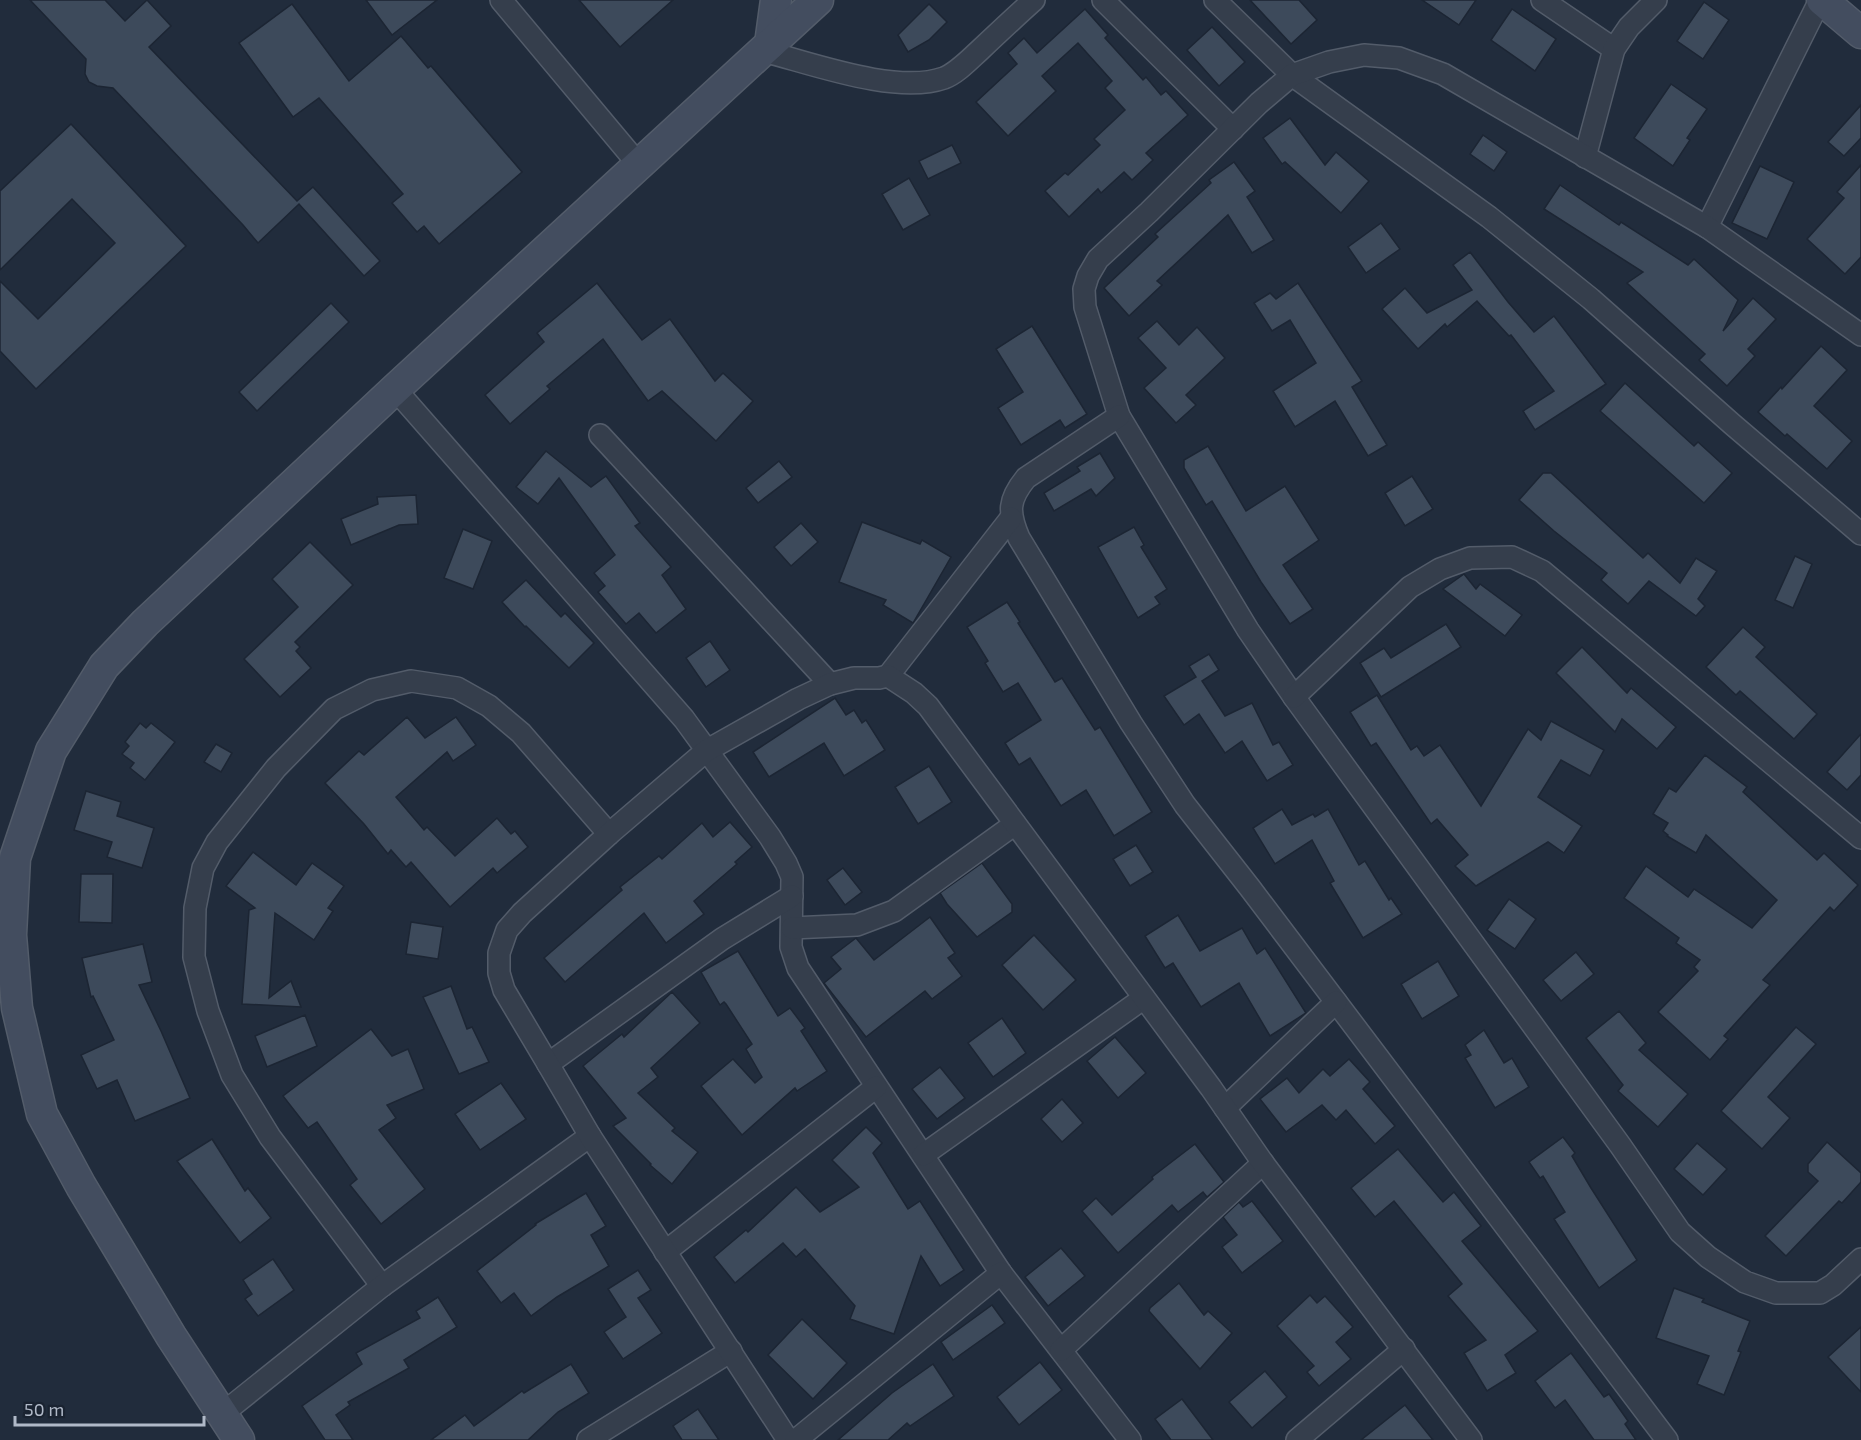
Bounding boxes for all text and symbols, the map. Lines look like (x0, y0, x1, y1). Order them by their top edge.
scale bar (15, 1389, 204, 1427)
text: 50 m (24, 1398, 64, 1420)

